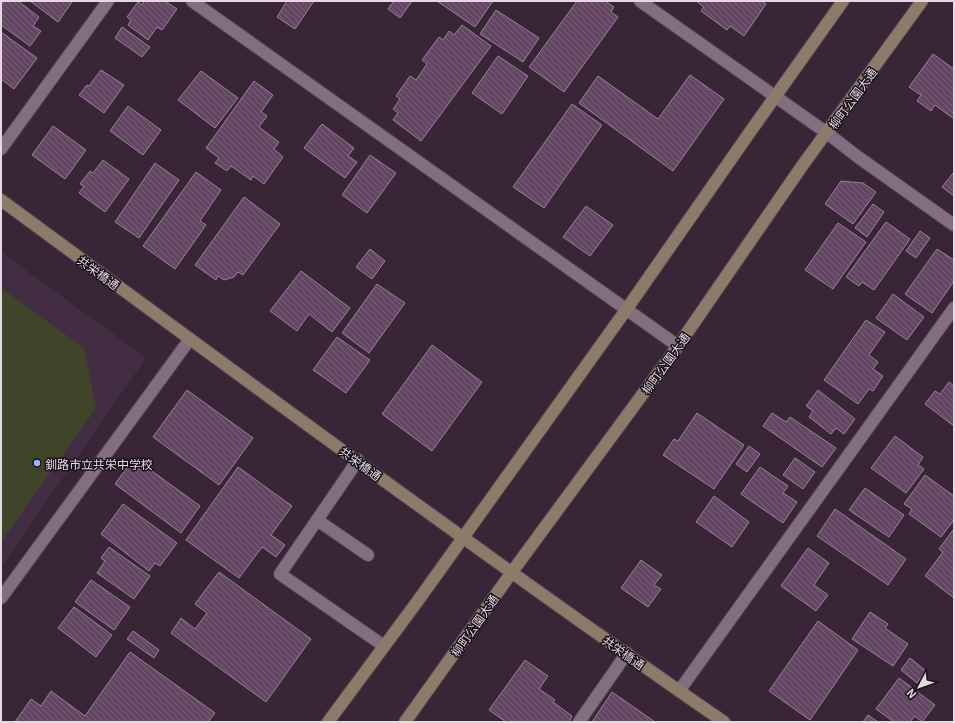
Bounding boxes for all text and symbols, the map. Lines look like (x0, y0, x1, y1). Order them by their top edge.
street label: 柳町公園大通 (824, 64, 880, 132)
street label: 共栄橋通 (75, 251, 123, 293)
street label: 柳町公園大通 (637, 329, 693, 397)
street label: 共栄橋通 (337, 442, 385, 484)
place label: 釧路市立共栄中学校 (45, 455, 153, 472)
marker: 釧路市立共栄中学校 (32, 458, 42, 468)
street label: 柳町公園大通 (446, 591, 502, 659)
street label: 共栄橋通 (599, 631, 649, 673)
north arrow (899, 667, 939, 707)
text: N (902, 686, 919, 703)

